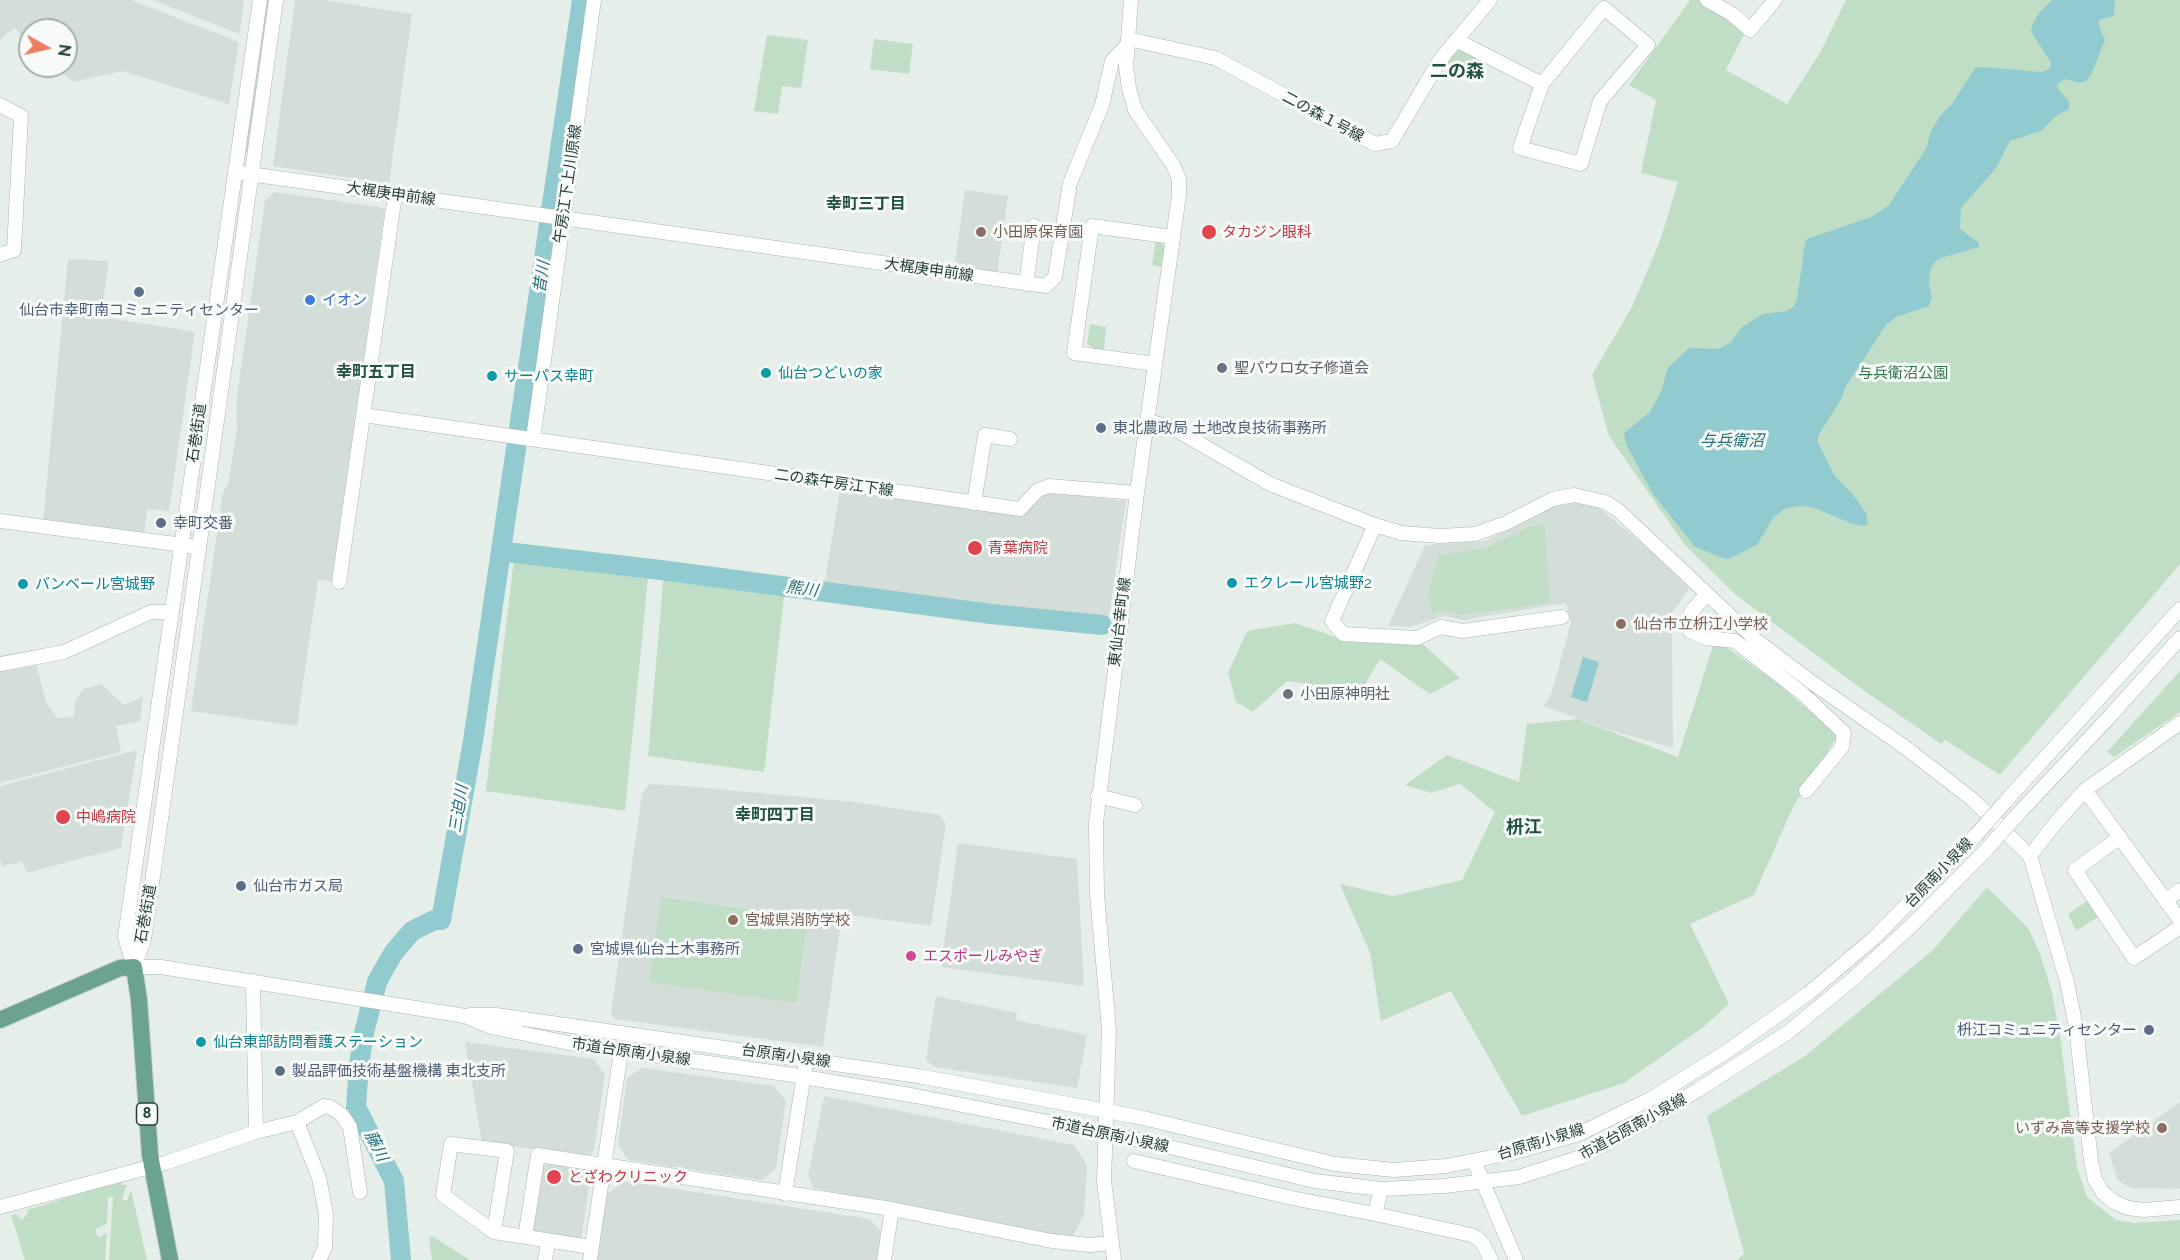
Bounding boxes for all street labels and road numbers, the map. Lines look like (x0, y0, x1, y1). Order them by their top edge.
street label: 二の森１号線 (1279, 88, 1367, 146)
street label: 午房江下上川原線 (551, 123, 585, 245)
street label: 大梶庚申前線 (345, 179, 437, 209)
street label: 大梶庚申前線 (883, 255, 975, 285)
street label: 石巻街道 (184, 402, 210, 464)
street label: 二の森午房江下線 (773, 466, 895, 500)
street label: 東仙台幸町線 (1106, 576, 1134, 668)
street label: 台原南小泉線 (1901, 834, 1977, 912)
street label: 石巻街道 (132, 883, 160, 945)
street label: 市道台原南小泉線 (570, 1035, 692, 1069)
street label: 台原南小泉線 (740, 1041, 832, 1071)
street label: 市道台原南小泉線 (1576, 1090, 1690, 1164)
road number: 8 (136, 1103, 158, 1125)
street label: 市道台原南小泉線 (1049, 1114, 1171, 1156)
street label: 台原南小泉線 (1495, 1120, 1587, 1164)

